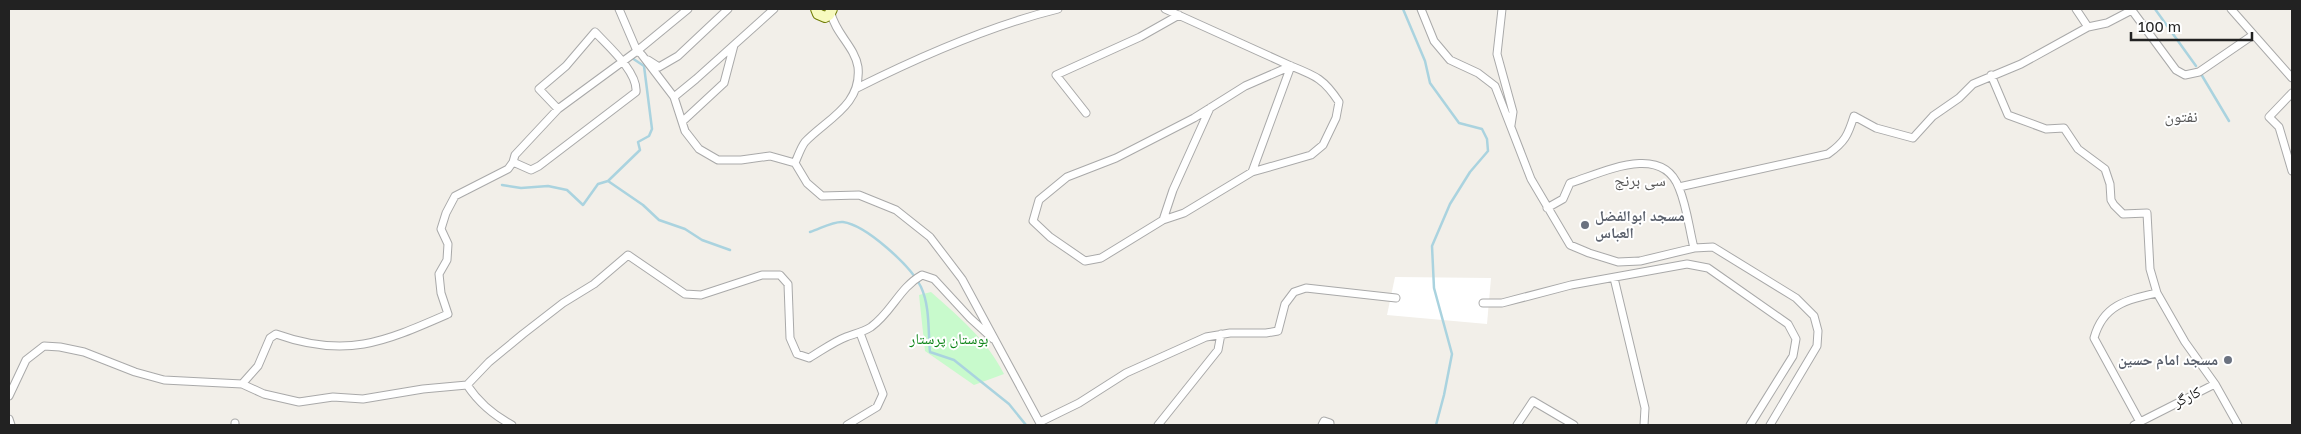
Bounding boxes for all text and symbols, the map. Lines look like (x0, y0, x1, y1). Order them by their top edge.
scale bar (2131, 10, 2252, 42)
text: 100 m (2138, 17, 2181, 35)
district label: نفتون (2164, 106, 2198, 127)
district label: سی برنج (1614, 170, 1666, 191)
place label: مسجد ابوالفضل العباس (1595, 206, 1685, 242)
marker: مسجد ابوالفضل العباس (1579, 219, 1591, 231)
park label: بوستان پرستار (909, 329, 988, 349)
place label: مسجد امام حسین (2118, 350, 2218, 370)
marker: مسجد امام حسین (2222, 354, 2234, 366)
street label: کارگر (2169, 382, 2204, 412)

